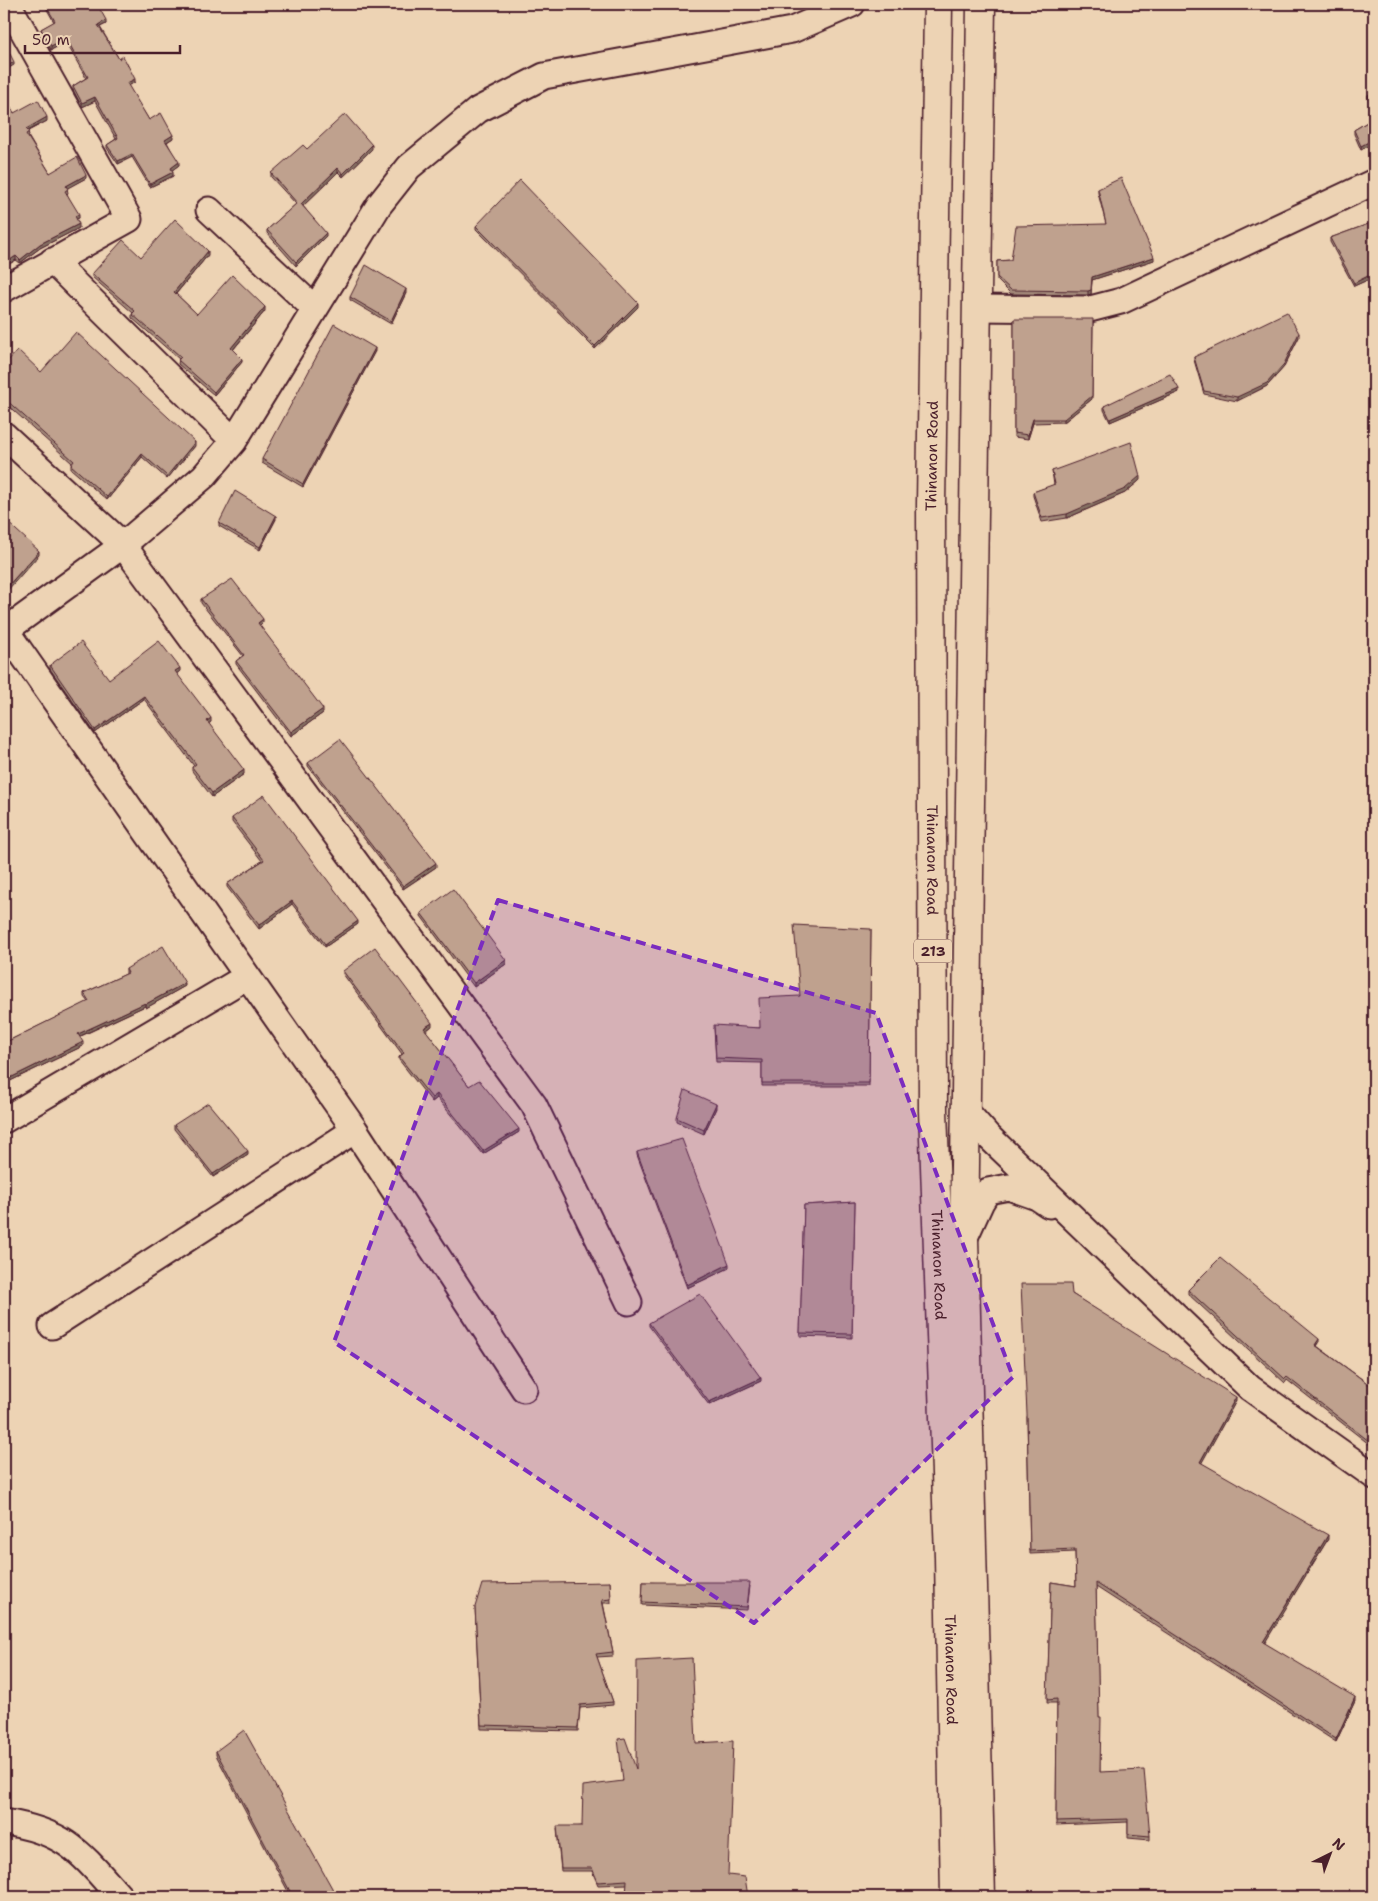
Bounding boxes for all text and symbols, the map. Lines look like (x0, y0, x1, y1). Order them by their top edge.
scale bar (25, 22, 180, 54)
text: 50 m (32, 30, 70, 50)
street label: Thinanon Road (921, 400, 943, 511)
street label: Thinanon Road (922, 805, 942, 916)
road number: 213 (914, 939, 952, 962)
street label: Thinanon Road (927, 1209, 951, 1321)
street label: Thinanon Road (940, 1614, 962, 1726)
north arrow (1306, 1828, 1356, 1878)
text: N (1329, 1834, 1349, 1855)

